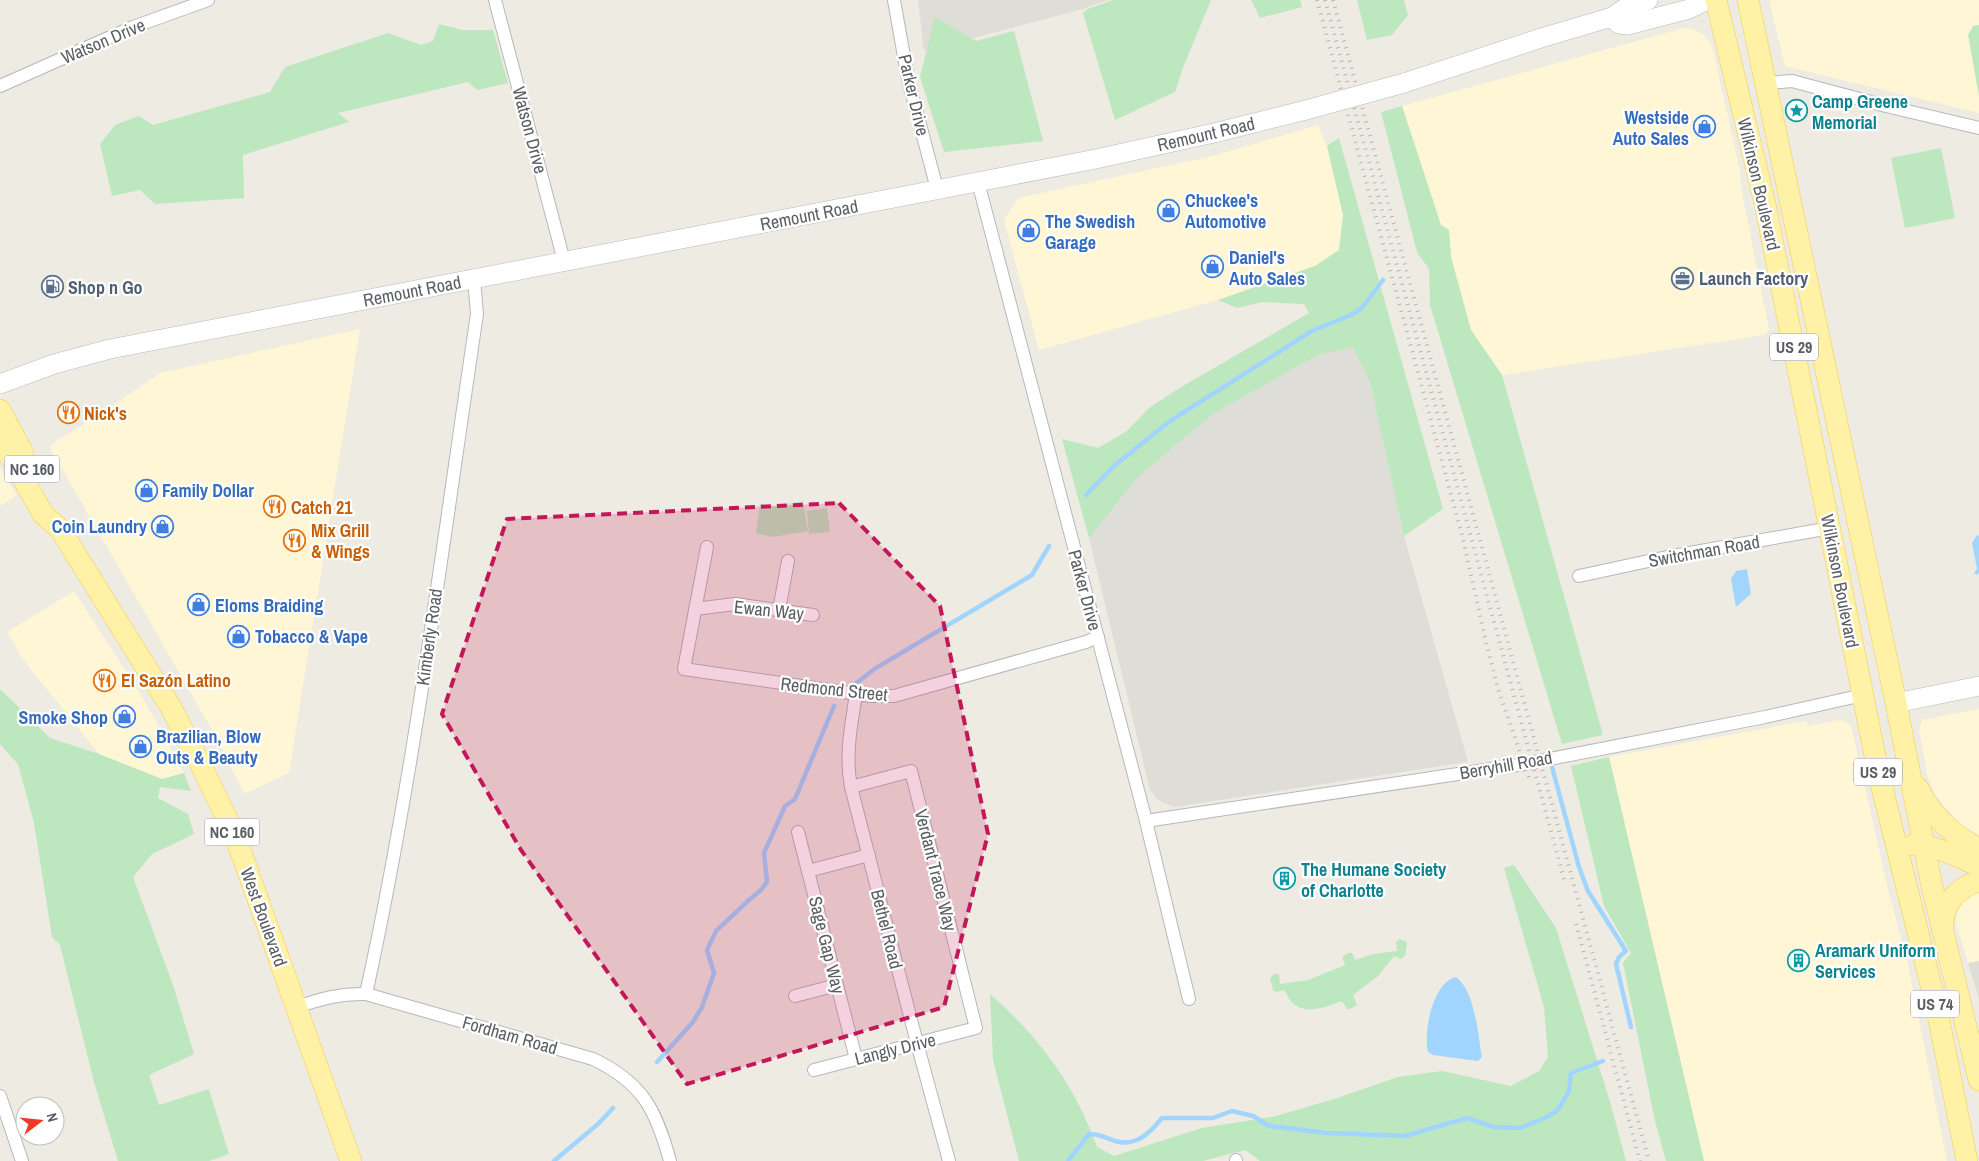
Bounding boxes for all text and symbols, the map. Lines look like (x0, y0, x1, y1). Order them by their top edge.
street label: Watson Drive (57, 12, 149, 70)
street label: Parker Drive (893, 52, 935, 138)
street label: Watson Drive (506, 84, 554, 176)
place label: Camp Greene Memorial (1812, 89, 1908, 135)
place icon: Camp Greene Memorial (1784, 99, 1808, 123)
place label: Westside Auto Sales (1613, 105, 1689, 151)
street label: Remount Road (1155, 111, 1257, 157)
shop icon: Westside Auto Sales (1693, 115, 1717, 139)
street label: Wilkinson Boulevard (1732, 115, 1786, 253)
place label: Chuckee's Automotive (1185, 188, 1266, 234)
street label: Remount Road (758, 193, 860, 237)
shop icon: Chuckee's Automotive (1157, 198, 1181, 222)
place label: The Swedish Garage (1045, 209, 1135, 255)
shop icon: The Swedish Garage (1017, 219, 1041, 243)
place label: Daniel's Auto Sales (1229, 245, 1305, 291)
shop icon: Daniel's Auto Sales (1201, 255, 1225, 279)
office icon: Launch Factory (1671, 266, 1695, 290)
place label: Launch Factory (1699, 266, 1809, 291)
street label: Remount Road (361, 269, 463, 313)
fuel station icon: Shop n Go (40, 275, 64, 299)
place label: Shop n Go (68, 275, 143, 300)
road number: US 29 (1770, 334, 1818, 361)
restaurant icon: Nick's (56, 401, 80, 425)
place label: Nick's (84, 401, 127, 426)
road number: NC 160 (5, 456, 60, 482)
shop icon: Family Dollar (134, 478, 158, 502)
place label: Family Dollar (162, 478, 254, 503)
restaurant icon: Catch 21 (263, 495, 287, 519)
place label: Catch 21 (291, 495, 353, 520)
street label: Wilkinson Boulevard (1815, 512, 1865, 650)
place label: Coin Laundry (52, 514, 148, 539)
shop icon: Coin Laundry (151, 514, 175, 538)
place label: Mix Grill & Wings (311, 518, 370, 564)
restaurant icon: Mix Grill & Wings (283, 528, 307, 552)
street label: Switchman Road (1646, 529, 1762, 573)
street label: Parker Drive (1062, 547, 1108, 633)
street label: Kimberly Road (410, 587, 448, 687)
shop icon: Eloms Braiding (187, 593, 211, 617)
place label: Eloms Braiding (215, 593, 323, 618)
street label: Ewan Way (733, 594, 806, 626)
shop icon: Tobacco & Vape (227, 624, 251, 648)
place label: Tobacco & Vape (255, 624, 368, 649)
restaurant icon: El Sazón Latino (93, 668, 117, 692)
place label: El Sazón Latino (121, 668, 231, 693)
street label: Redmond Street (779, 671, 889, 707)
place label: Smoke Shop (19, 705, 108, 730)
shop icon: Smoke Shop (112, 705, 136, 729)
place label: Brazilian, Blow Outs & Beauty (156, 724, 262, 770)
shop icon: Brazilian, Blow Outs & Beauty (128, 734, 152, 758)
street label: Berryhill Road (1458, 745, 1554, 785)
road number: US 29 (1854, 759, 1902, 786)
street label: Verdant Trace Way (909, 806, 963, 934)
road number: NC 160 (204, 819, 260, 846)
place label: The Humane Society of Charlotte (1301, 857, 1447, 903)
street label: West Boulevard (234, 864, 294, 970)
building icon: The Humane Society of Charlotte (1273, 867, 1297, 891)
street label: Bethel Road (865, 887, 909, 971)
street label: Sage Gap Way (803, 894, 851, 997)
place label: Aramark Uniform Services (1815, 938, 1936, 984)
building icon: Aramark Uniform Services (1787, 948, 1811, 972)
road number: US 74 (1911, 991, 1959, 1018)
street label: Fordham Road (460, 1010, 560, 1060)
street label: Langly Drive (852, 1027, 938, 1071)
north arrow (15, 1096, 65, 1146)
text: N (43, 1111, 62, 1124)

